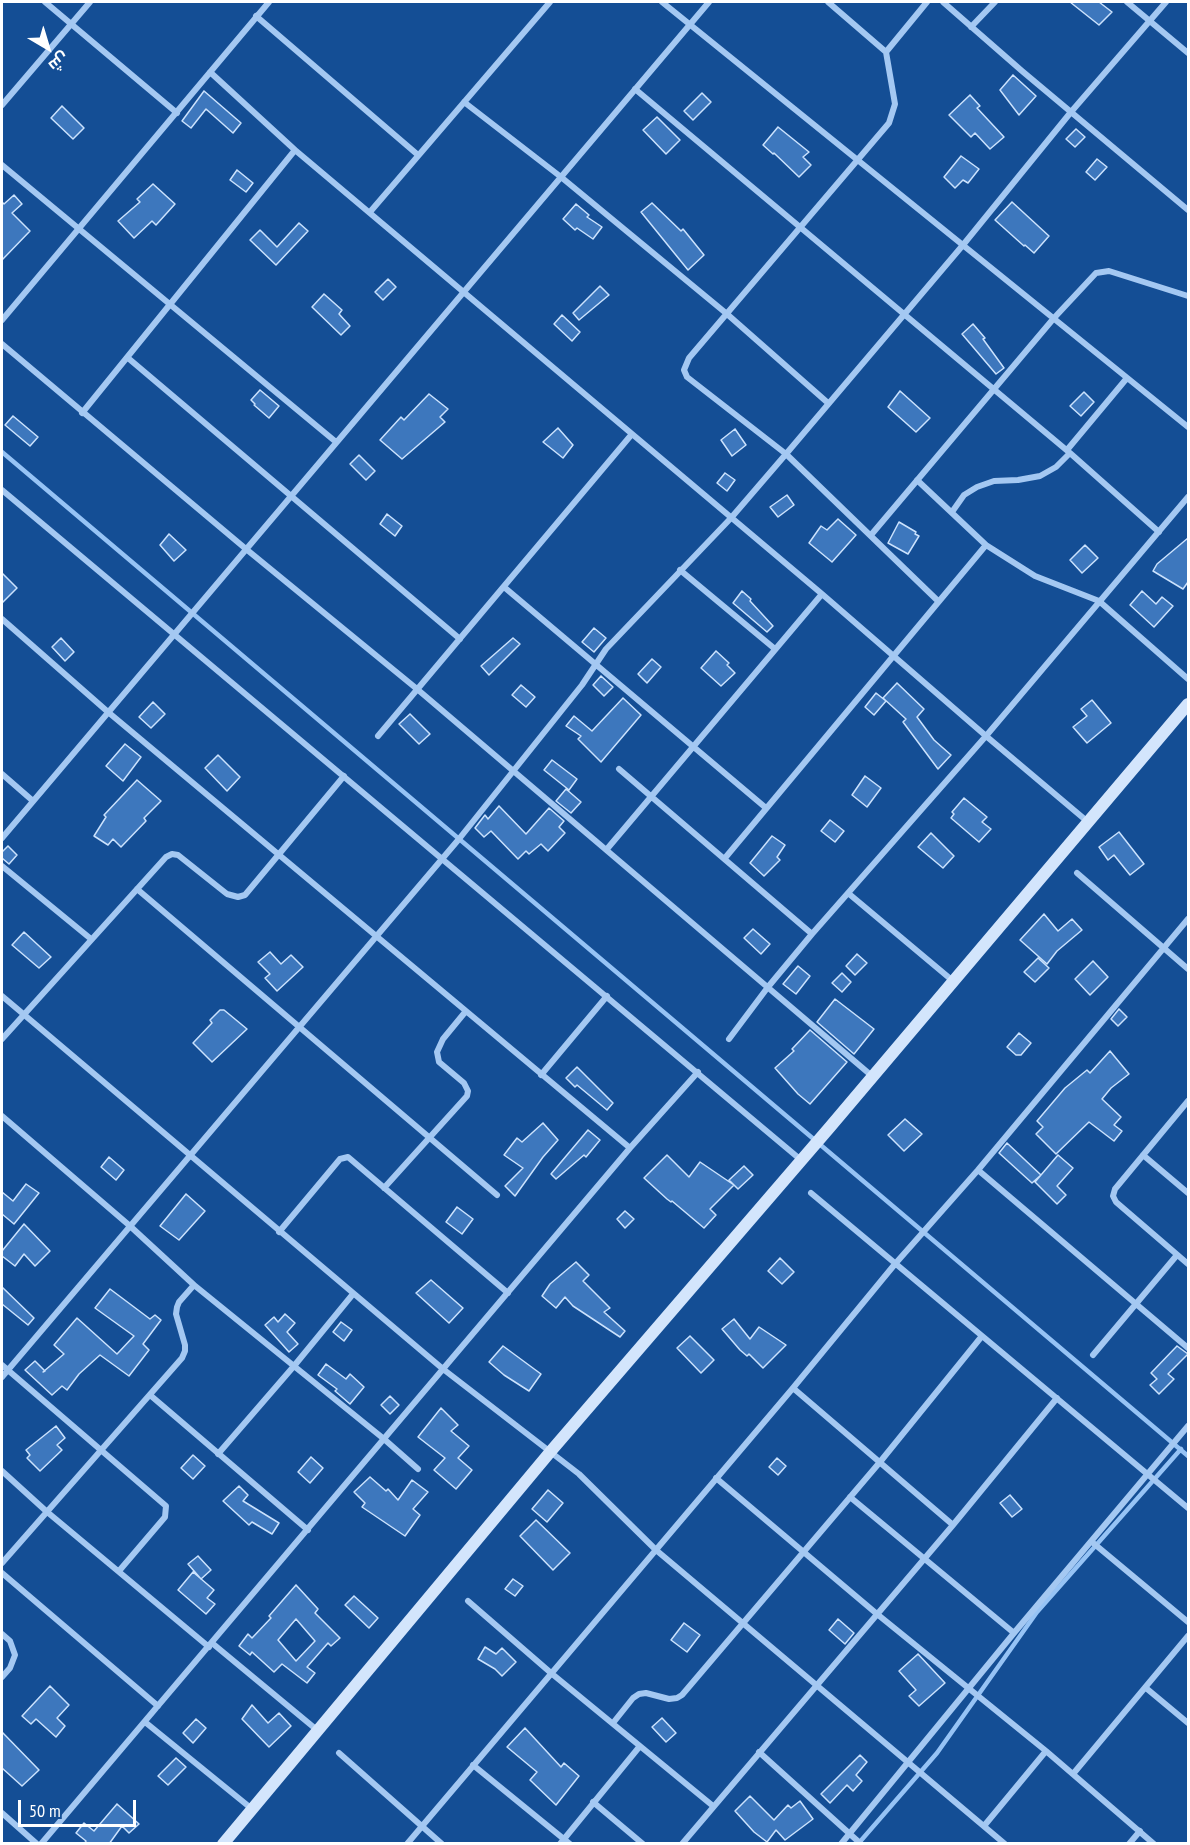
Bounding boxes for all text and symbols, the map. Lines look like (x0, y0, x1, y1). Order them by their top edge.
north arrow (18, 18, 78, 78)
text: ش (45, 48, 73, 76)
scale bar (21, 1788, 140, 1826)
text: 50 m (29, 1799, 61, 1822)

